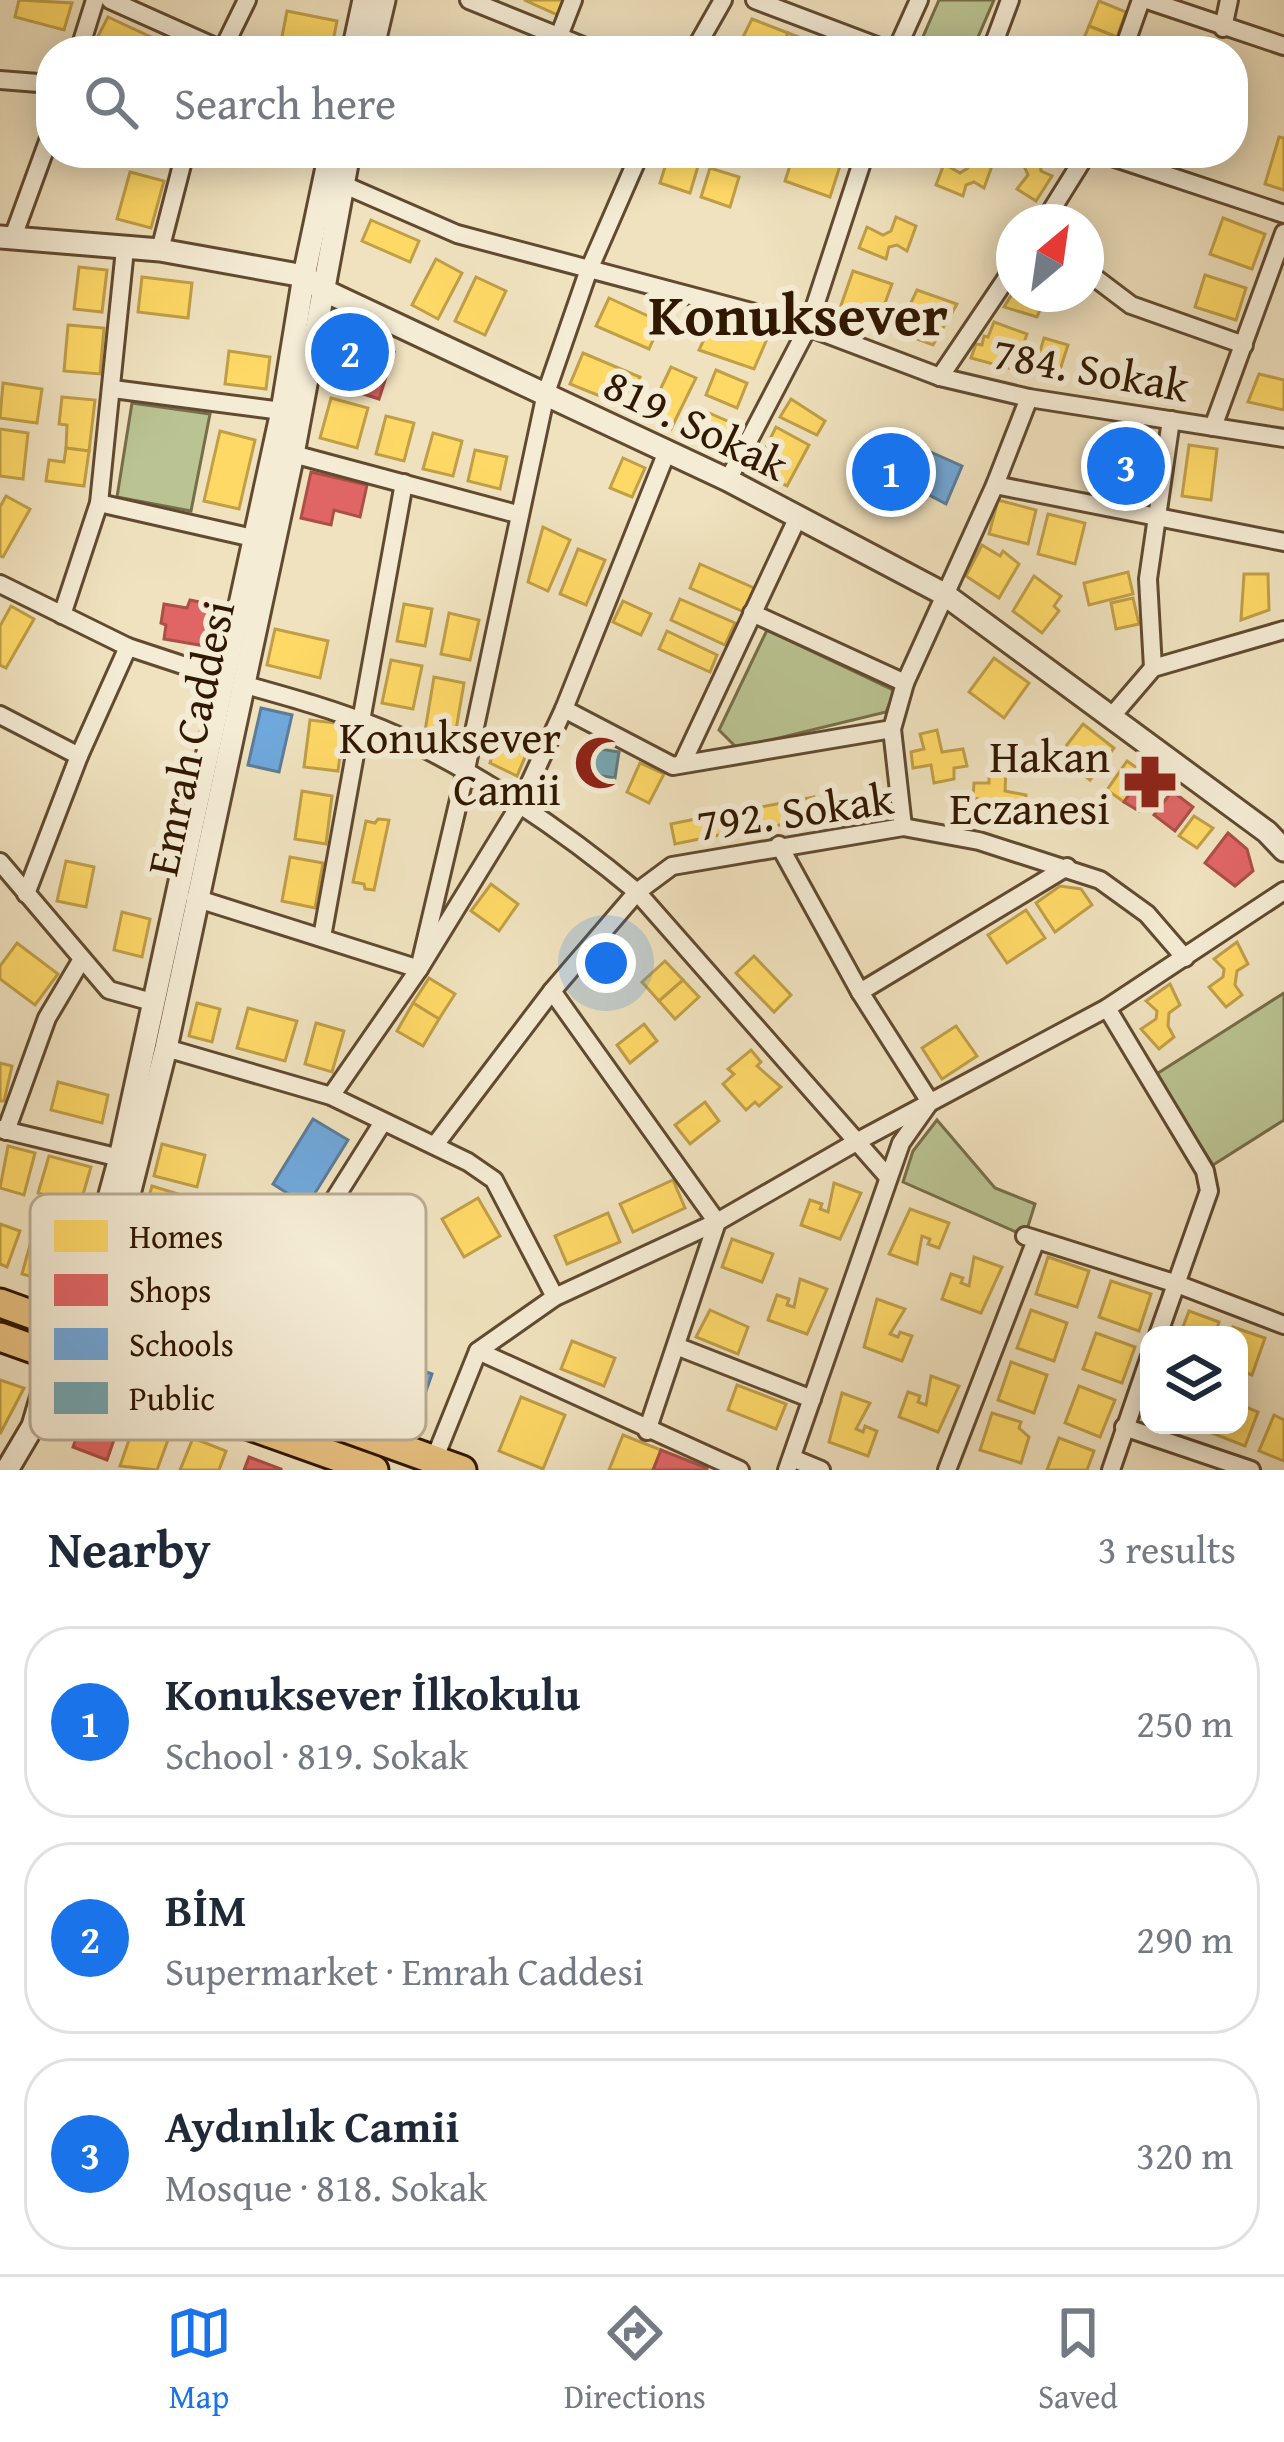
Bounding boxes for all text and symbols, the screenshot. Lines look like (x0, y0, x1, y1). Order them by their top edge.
search box (36, 36, 1248, 168)
icon: search (78, 69, 144, 135)
text: Search here (174, 70, 396, 135)
north arrow (996, 204, 1104, 312)
district label: Konuksever (648, 272, 948, 356)
pin: 2 (311, 307, 389, 397)
street label: 784. Sokak (988, 319, 1194, 418)
street label: 819. Sokak (593, 351, 799, 496)
pin: 3 (1087, 421, 1165, 511)
pin: 1 (852, 427, 930, 517)
street label: Emrah Caddesi (129, 594, 250, 881)
place label: Konuksever Camii (339, 704, 561, 821)
place label: Hakan Eczanesi (949, 723, 1110, 840)
mosque icon: Konuksever Camii (572, 734, 630, 792)
pharmacy icon: Hakan Eczanesi (1121, 753, 1179, 811)
street label: 792. Sokak (693, 765, 898, 856)
your location (576, 933, 636, 993)
legend (30, 1194, 426, 1440)
text: Homes (129, 1212, 223, 1260)
text: Shops (129, 1266, 211, 1314)
text: Schools (129, 1320, 234, 1368)
map controls (1140, 1326, 1248, 1434)
button: layers (1140, 1326, 1248, 1434)
text: Public (129, 1374, 215, 1422)
text: Nearby (48, 1511, 211, 1586)
text: 3 results (1098, 1520, 1236, 1577)
text: Konuksever İlkokulu (165, 1661, 580, 1726)
text: 1 (80, 1694, 100, 1751)
text: 250 m (1136, 1694, 1233, 1751)
text: School · 819. Sokak (165, 1726, 468, 1783)
text: BİM (165, 1877, 247, 1942)
text: 2 (80, 1910, 100, 1967)
text: 290 m (1136, 1910, 1233, 1967)
text: Supermarket · Emrah Caddesi (165, 1942, 644, 1999)
text: Aydınlık Camii (165, 2093, 459, 2158)
text: 3 (80, 2126, 100, 2183)
text: 320 m (1136, 2126, 1233, 2183)
text: Mosque · 818. Sokak (165, 2158, 487, 2215)
tab: Map (166, 2300, 232, 2420)
tab: Directions (564, 2300, 706, 2420)
tab: Saved (1038, 2300, 1118, 2420)

